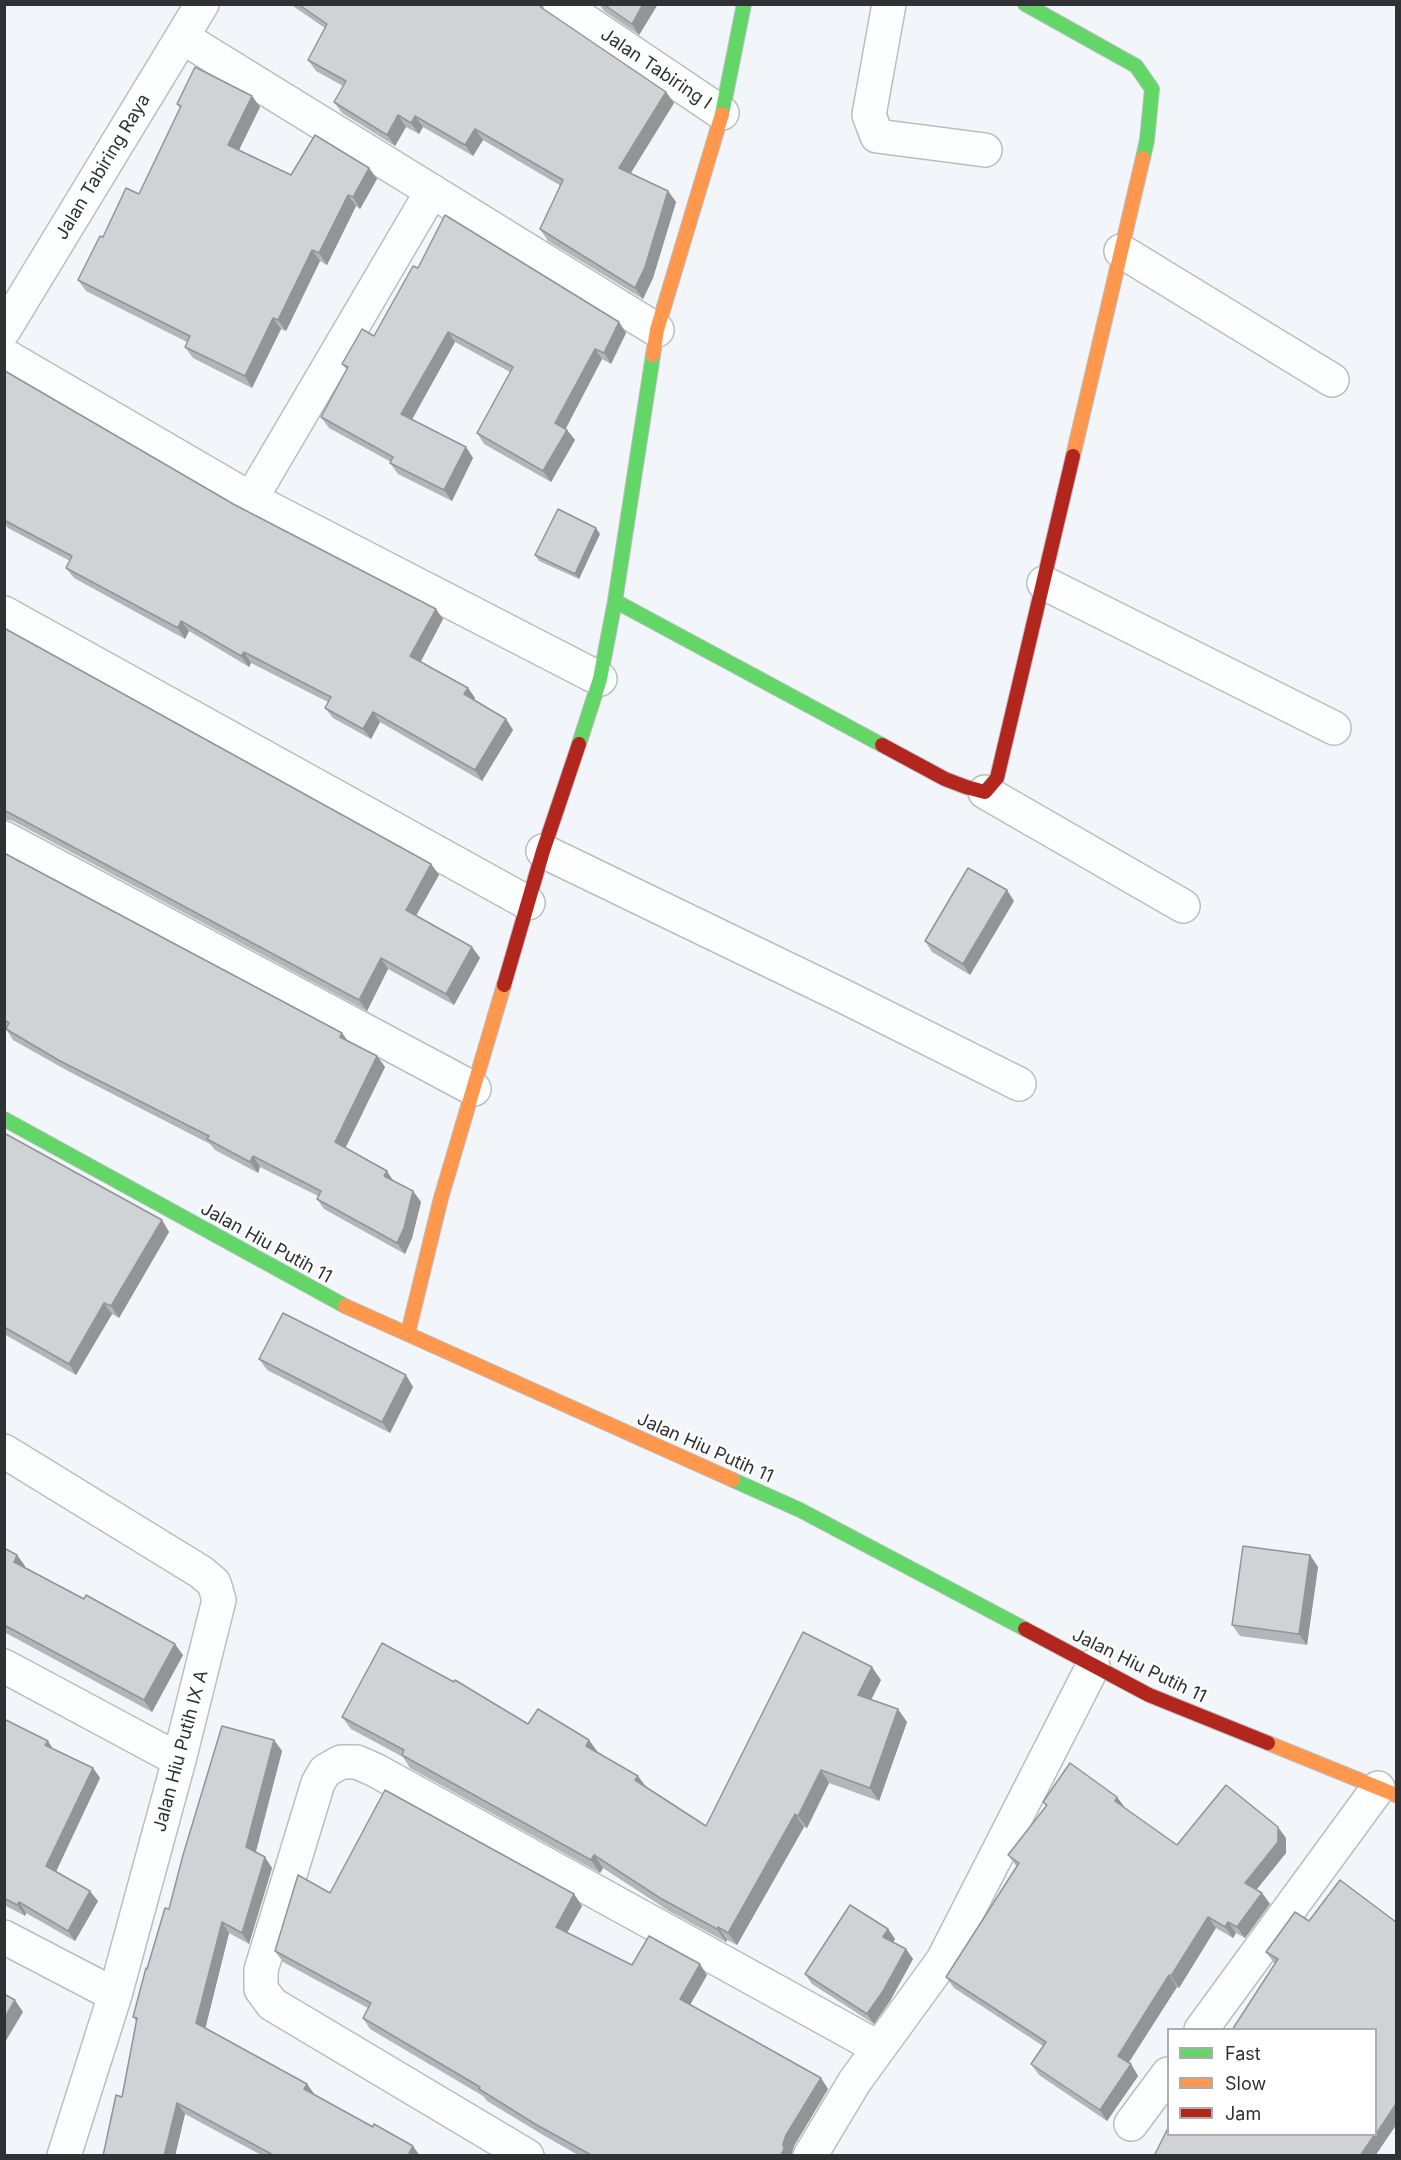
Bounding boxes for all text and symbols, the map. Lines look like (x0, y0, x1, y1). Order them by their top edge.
street label: Jalan Tabiring I (596, 24, 716, 114)
street label: Jalan Tabiring Raya (51, 90, 155, 244)
street label: Jalan Hiu Putih 11 (197, 1198, 335, 1288)
street label: Jalan Hiu Putih 11 (634, 1408, 776, 1488)
street label: Jalan Hiu Putih 11 (1068, 1624, 1210, 1708)
street label: Jalan Hiu Putih IX A (149, 1668, 213, 1834)
legend (1167, 2028, 1377, 2136)
text: Fast (1225, 2043, 1261, 2064)
text: Slow (1225, 2073, 1266, 2094)
text: Jam (1225, 2103, 1261, 2124)

